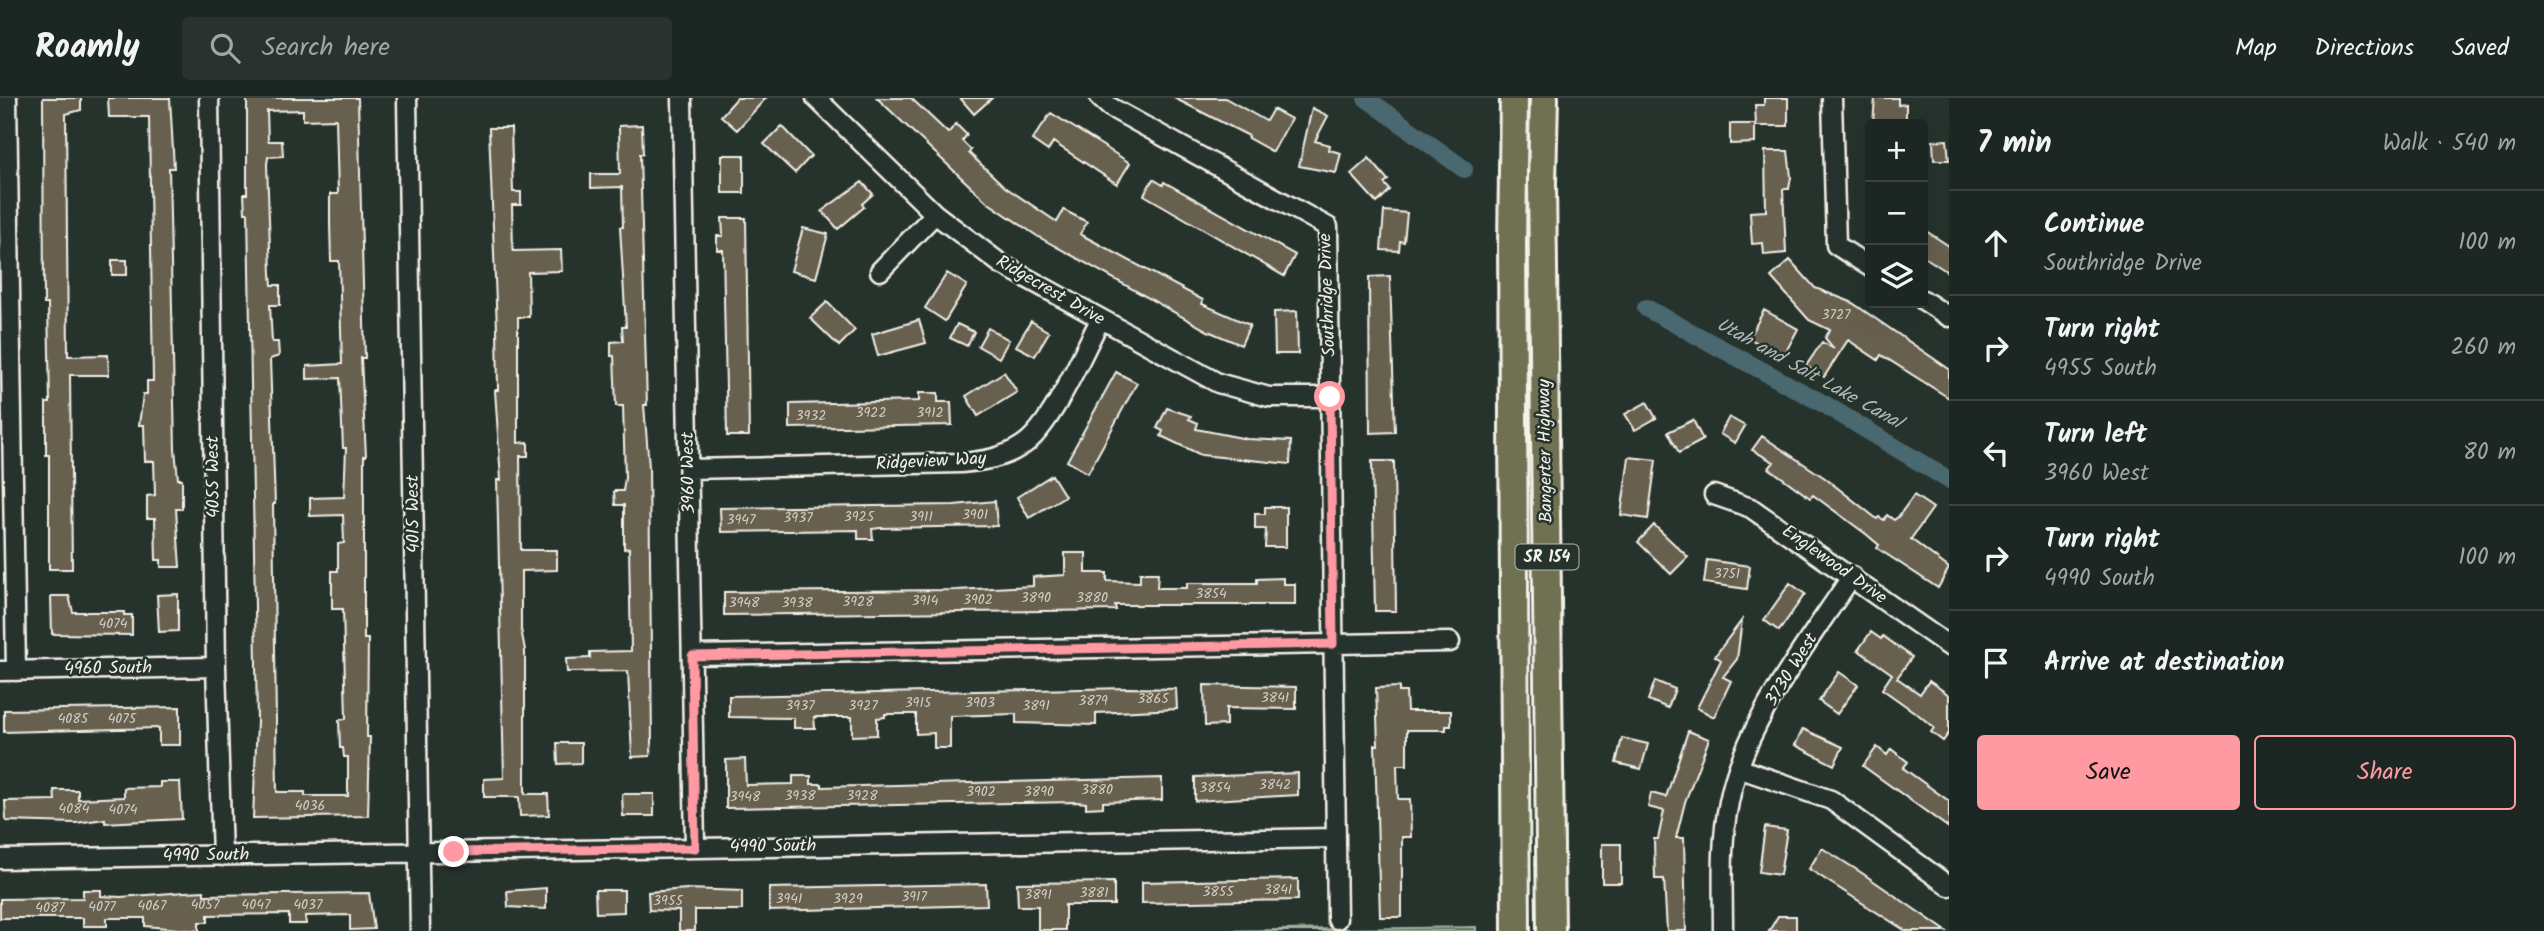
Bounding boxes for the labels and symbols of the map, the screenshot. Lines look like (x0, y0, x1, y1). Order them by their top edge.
street label: Southridge Drive (1311, 233, 1345, 357)
street label: Ridgecrest Drive (990, 248, 1110, 334)
house number: 3727 (1821, 304, 1851, 326)
water label: Utah and Salt Lake Canal (1711, 310, 1910, 439)
street label: Bangerter Highway (1530, 378, 1562, 523)
route start (1314, 381, 1345, 412)
house number: 3922 (855, 402, 887, 424)
house number: 3912 (916, 402, 944, 424)
house number: 3932 (796, 405, 826, 427)
street label: 3960 West (674, 431, 704, 514)
street label: 4055 West (199, 435, 229, 518)
street label: Ridgeview Way (875, 445, 988, 479)
street label: 4015 West (399, 474, 429, 553)
house number: 3901 (962, 504, 988, 526)
house number: 3925 (844, 506, 876, 528)
house number: 3911 (909, 506, 933, 528)
house number: 3937 (783, 507, 813, 529)
house number: 3947 (727, 509, 756, 531)
street label: Englewood Drive (1775, 518, 1893, 612)
road number: SR 154 (1516, 544, 1578, 570)
house number: 3751 (1714, 563, 1740, 585)
house number: 3854 (1195, 583, 1227, 605)
house number: 3890 (1021, 587, 1051, 609)
house number: 3880 (1076, 587, 1108, 609)
house number: 3902 (963, 589, 993, 611)
house number: 3914 (912, 590, 939, 612)
house number: 3928 (842, 591, 874, 613)
house number: 3948 (729, 592, 760, 614)
house number: 3938 (781, 592, 813, 614)
house number: 4074 (99, 613, 128, 635)
street label: 3730 West (1758, 627, 1827, 712)
street label: 4960 South (64, 654, 152, 684)
house number: 3841 (1261, 687, 1289, 709)
house number: 3865 (1137, 688, 1170, 710)
house number: 3879 (1078, 690, 1108, 712)
house number: 3915 (905, 692, 933, 714)
house number: 3903 (965, 692, 995, 714)
house number: 3937 (785, 695, 815, 717)
house number: 3927 (848, 695, 878, 717)
house number: 3891 (1022, 695, 1050, 717)
house number: 4085 (58, 708, 90, 730)
house number: 4075 (108, 708, 138, 730)
house number: 3842 (1259, 774, 1291, 796)
house number: 3854 (1199, 777, 1231, 799)
house number: 3880 (1081, 779, 1113, 801)
house number: 3902 (966, 781, 996, 803)
house number: 3890 (1024, 781, 1054, 803)
house number: 3938 (784, 785, 816, 807)
house number: 3928 (846, 785, 878, 807)
house number: 3948 (730, 786, 761, 808)
house number: 4036 (295, 795, 325, 817)
house number: 4084 (59, 798, 90, 820)
house number: 4074 (109, 799, 138, 821)
street label: 4990 South (729, 832, 817, 862)
route end (438, 836, 469, 867)
street label: 4990 South (162, 841, 250, 871)
house number: 3841 (1264, 879, 1292, 901)
house number: 3855 (1202, 881, 1235, 903)
house number: 3881 (1079, 882, 1109, 904)
house number: 3891 (1024, 884, 1052, 906)
house number: 3917 (901, 886, 927, 908)
house number: 3941 (776, 888, 802, 910)
house number: 3929 (833, 888, 863, 910)
house number: 3955 (653, 890, 684, 912)
house number: 4057 (191, 894, 220, 916)
house number: 4047 (242, 894, 271, 916)
house number: 4037 (293, 894, 323, 916)
house number: 4067 (138, 895, 167, 917)
house number: 4077 (88, 896, 116, 918)
house number: 4087 (35, 897, 65, 919)

